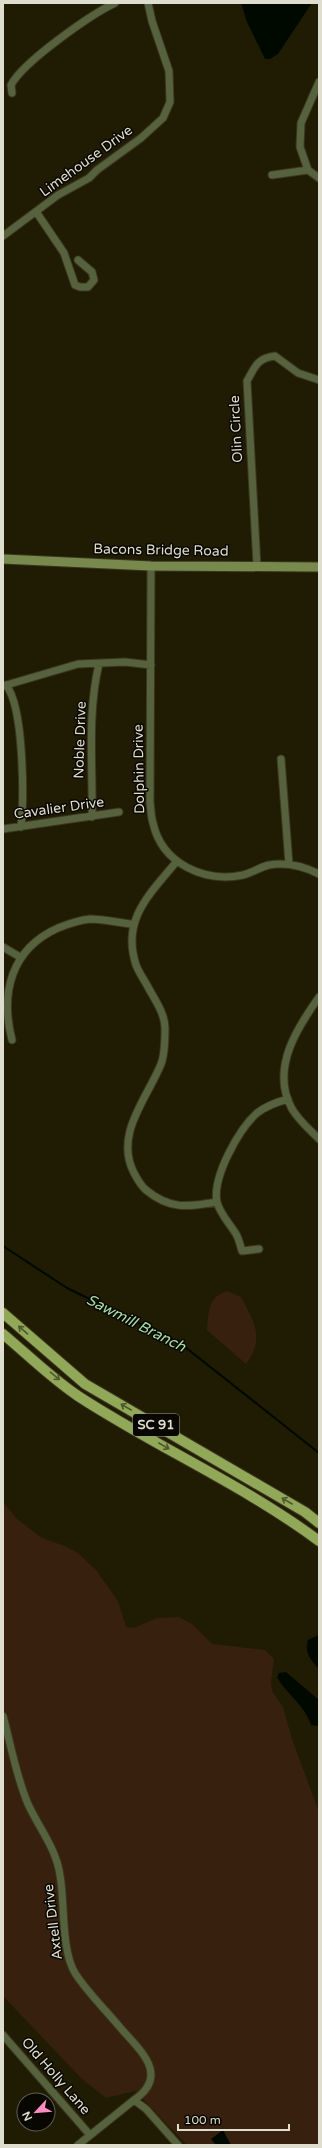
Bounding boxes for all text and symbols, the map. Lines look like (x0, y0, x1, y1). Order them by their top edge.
street label: Limehouse Drive (36, 122, 136, 200)
street label: Olin Circle (226, 395, 246, 463)
street label: Bacons Bridge Road (93, 540, 229, 560)
street label: Noble Drive (70, 701, 90, 779)
street label: Dolphin Drive (130, 724, 148, 814)
street label: Cavalier Drive (13, 793, 105, 823)
water label: Sawmill Branch (83, 1290, 189, 1356)
one-way arrow (17, 1325, 28, 1334)
one-way arrow (49, 1372, 60, 1381)
one-way arrow (120, 1403, 132, 1411)
road number: SC 91 (133, 1414, 179, 1436)
one-way arrow (158, 1442, 170, 1450)
one-way arrow (281, 1497, 293, 1505)
street label: Axtell Drive (40, 1883, 66, 1961)
street label: Old Holly Lane (18, 2034, 94, 2118)
north arrow (16, 2092, 56, 2132)
scale bar (178, 2106, 289, 2132)
text: N (20, 2109, 35, 2123)
text: 100 m (184, 2113, 221, 2127)

